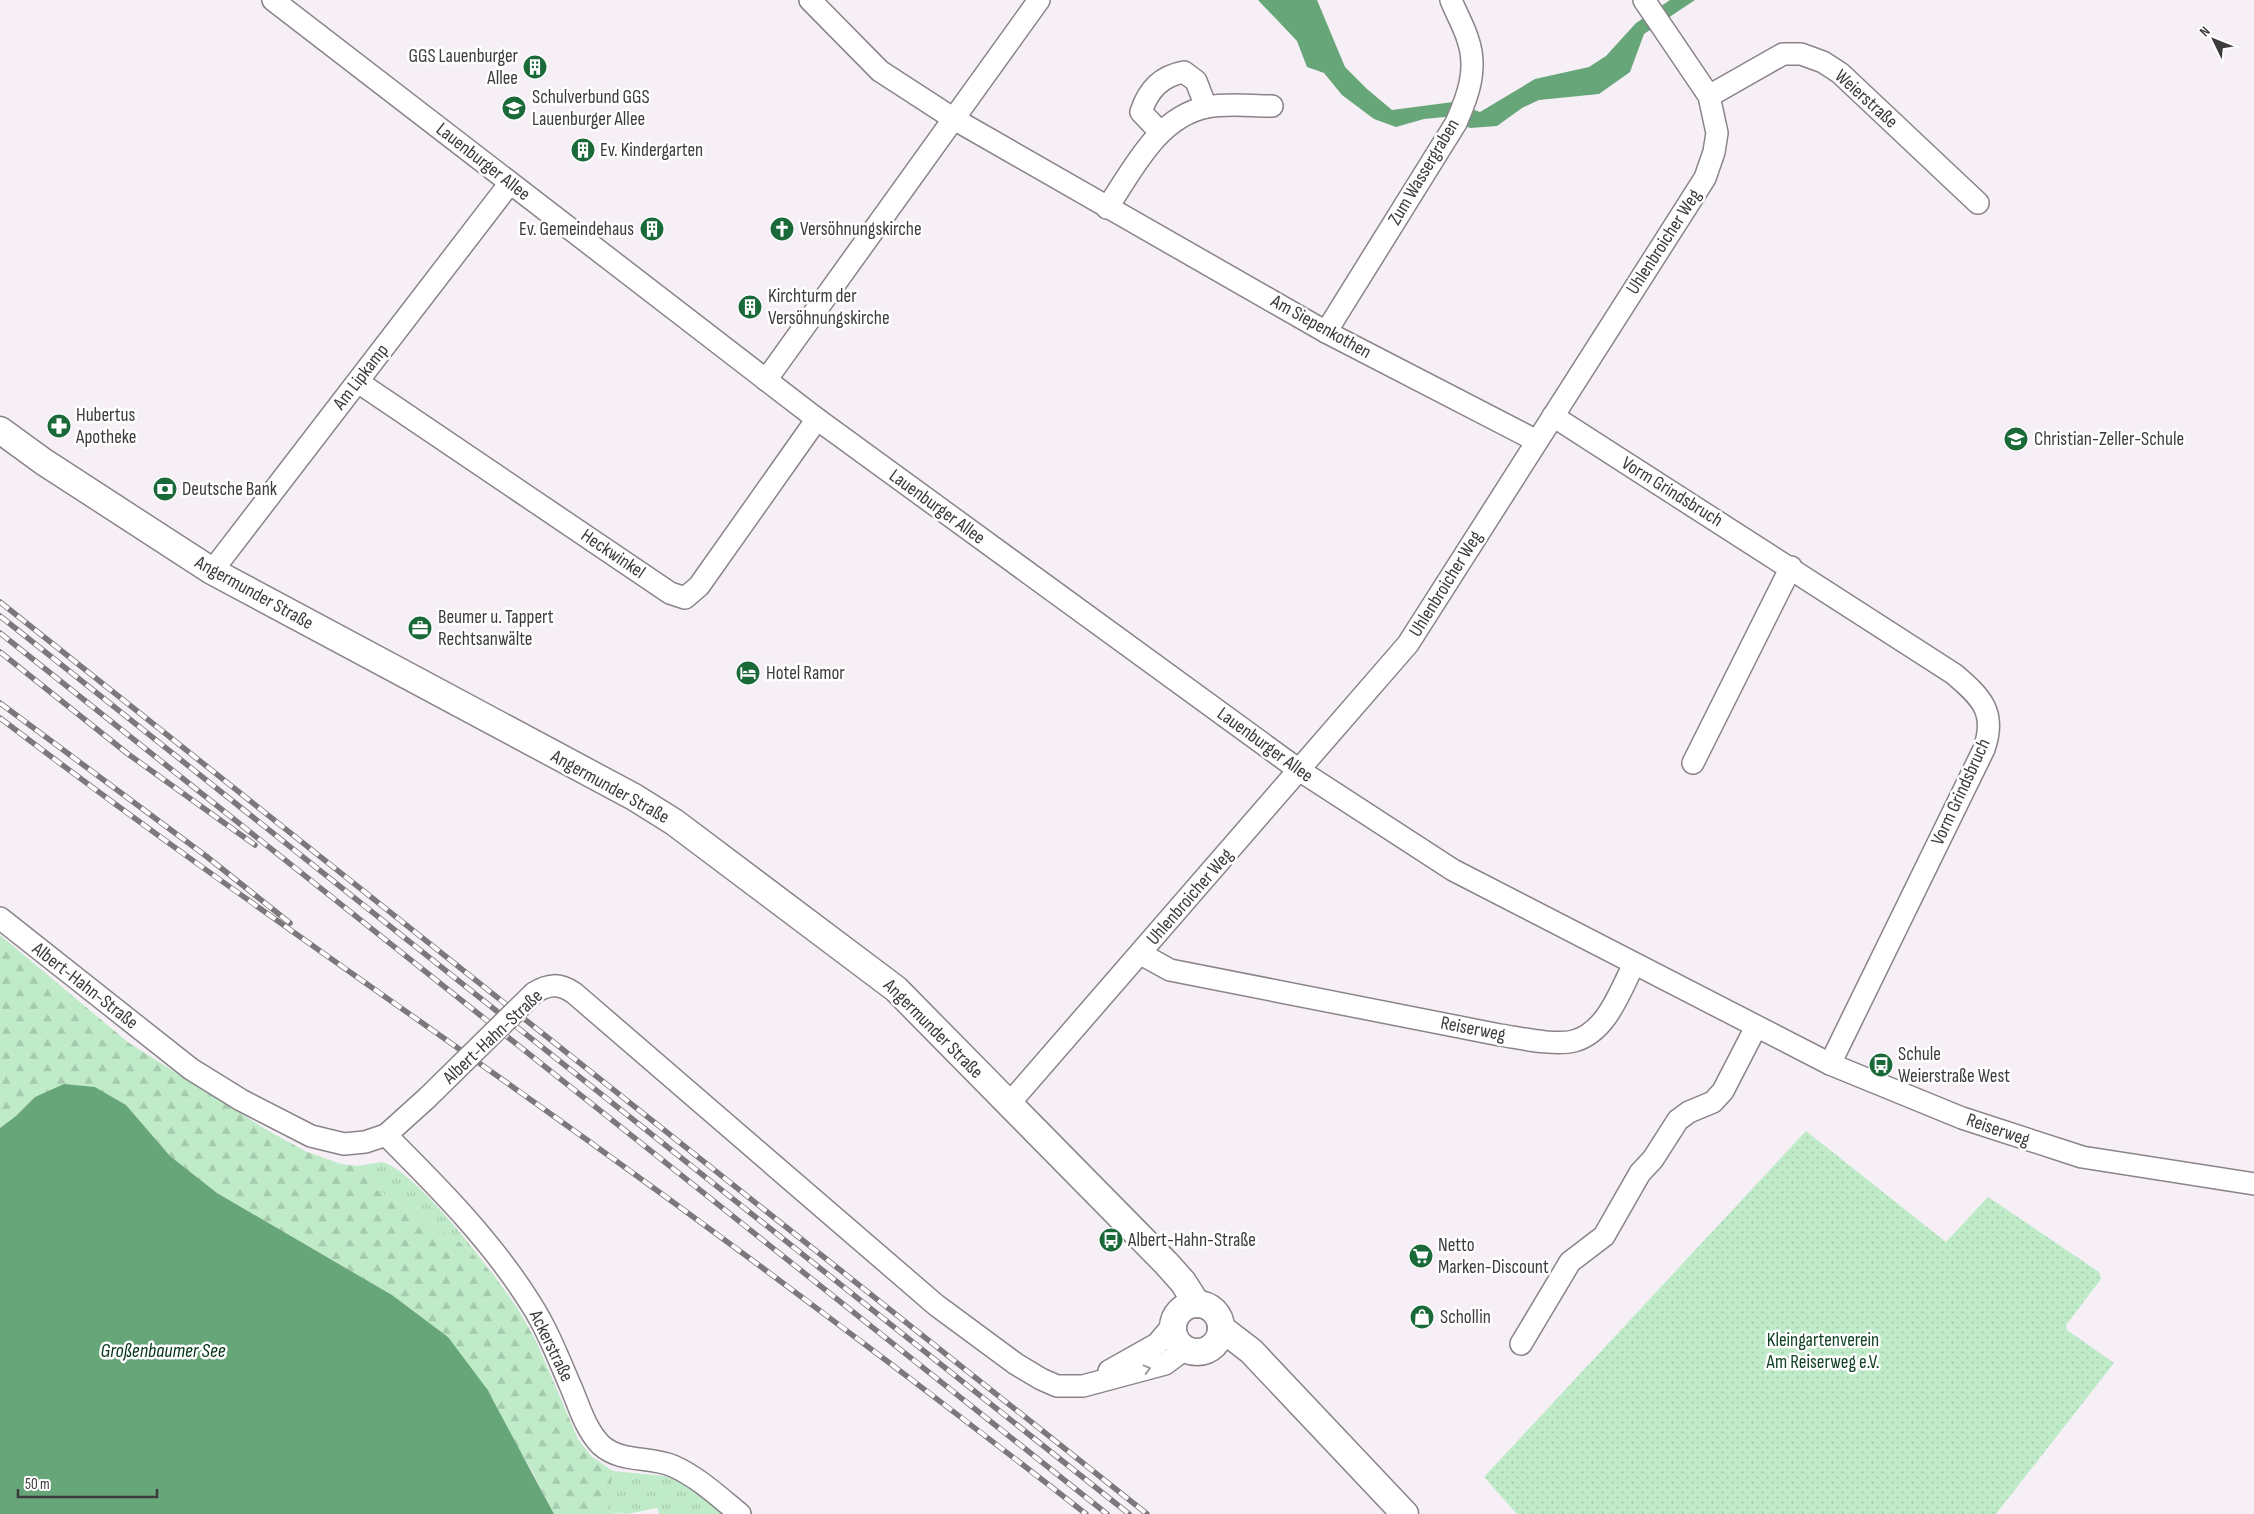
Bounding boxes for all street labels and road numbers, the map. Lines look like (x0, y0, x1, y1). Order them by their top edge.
street label: Weierstraße (1830, 65, 1902, 133)
street label: Zum Wassergraben (1383, 115, 1465, 229)
street label: Lauenburger Allee (431, 118, 535, 206)
street label: Uhlenbroicher Weg (1622, 185, 1707, 299)
street label: Am Siepenkothen (1266, 290, 1375, 364)
street label: Am Lipkamp (328, 340, 394, 415)
street label: Vorm Grindsbruch (1617, 452, 1727, 532)
street label: Lauenburger Allee (884, 464, 990, 550)
street label: Heckwinkel (576, 524, 650, 584)
street label: Uhlenbroicher Weg (1404, 526, 1488, 641)
street label: Angermunder Straße (190, 551, 317, 635)
street label: Lauenburger Allee (1212, 702, 1318, 788)
street label: Vorm Grindsbruch (1926, 735, 1996, 849)
street label: Angermunder Straße (546, 745, 673, 829)
street label: Uhlenbroicher Weg (1142, 844, 1238, 950)
street label: Albert-Hahn-Straße (27, 937, 143, 1034)
street label: Angermunder Straße (878, 974, 988, 1084)
street label: Albert-Hahn-Straße (438, 985, 548, 1090)
street label: Reiserweg (1439, 1011, 1508, 1047)
street label: Reiserweg (1963, 1108, 2033, 1152)
street label: Ackerstraße (523, 1306, 578, 1385)

